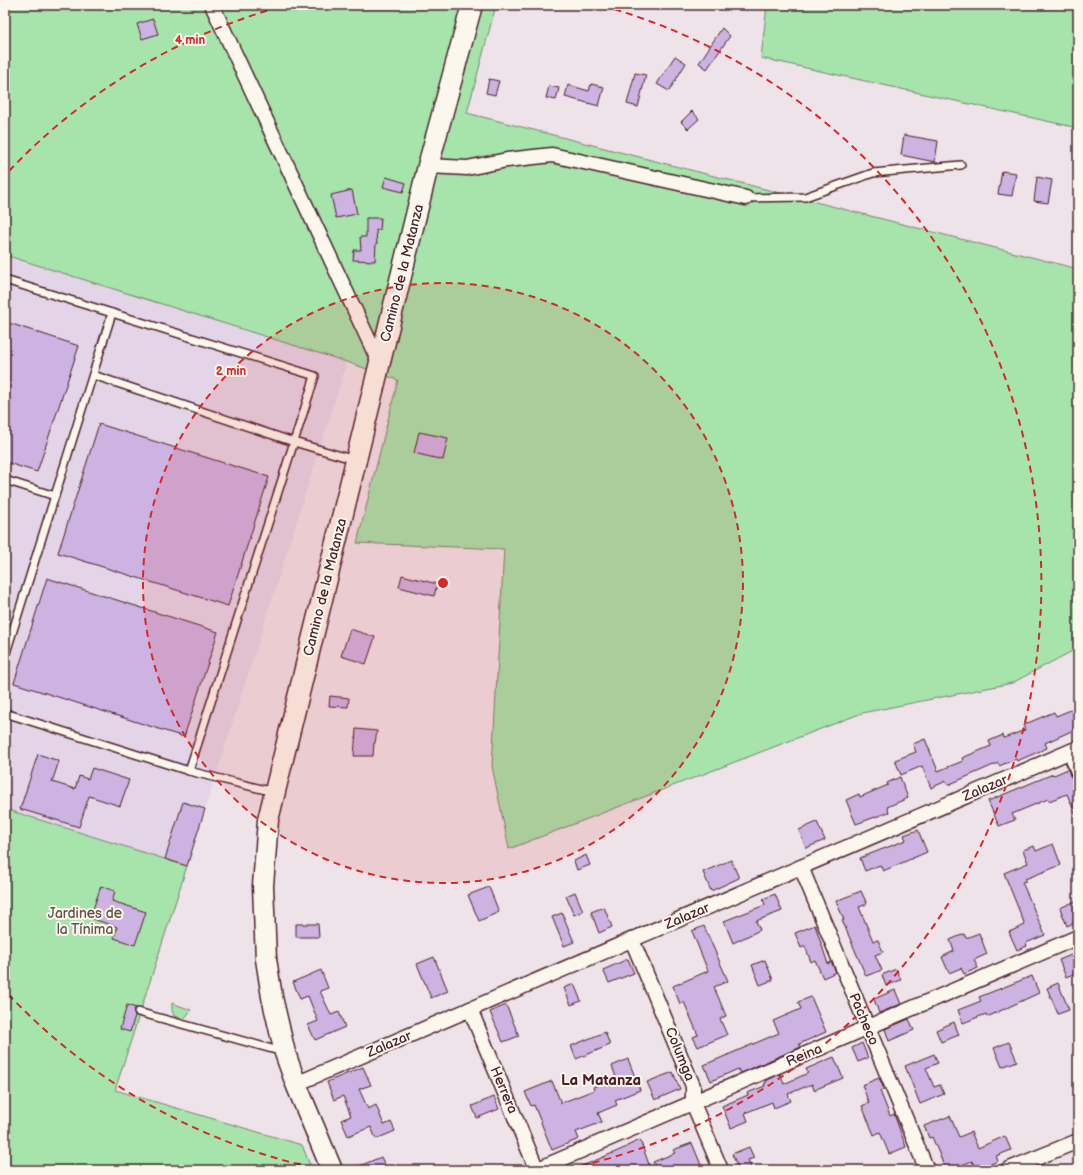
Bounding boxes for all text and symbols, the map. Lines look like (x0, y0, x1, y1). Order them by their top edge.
text: 4 min (175, 33, 205, 48)
street label: Camino de la Matanza (377, 202, 427, 344)
text: 2 min (216, 364, 246, 379)
street label: Camino de la Matanza (300, 516, 350, 658)
centre of rings (436, 576, 450, 590)
street label: Zalazar (959, 771, 1011, 805)
street label: Zalazar (661, 899, 713, 933)
park label: Jardines de la Tínima (48, 905, 122, 938)
street label: Pacheco (845, 990, 883, 1048)
street label: Columga (662, 1025, 698, 1083)
street label: Zalazar (363, 1027, 415, 1061)
street label: Reina (783, 1040, 825, 1070)
street label: Herrera (487, 1064, 521, 1116)
district label: La Matanza (561, 1071, 641, 1090)

